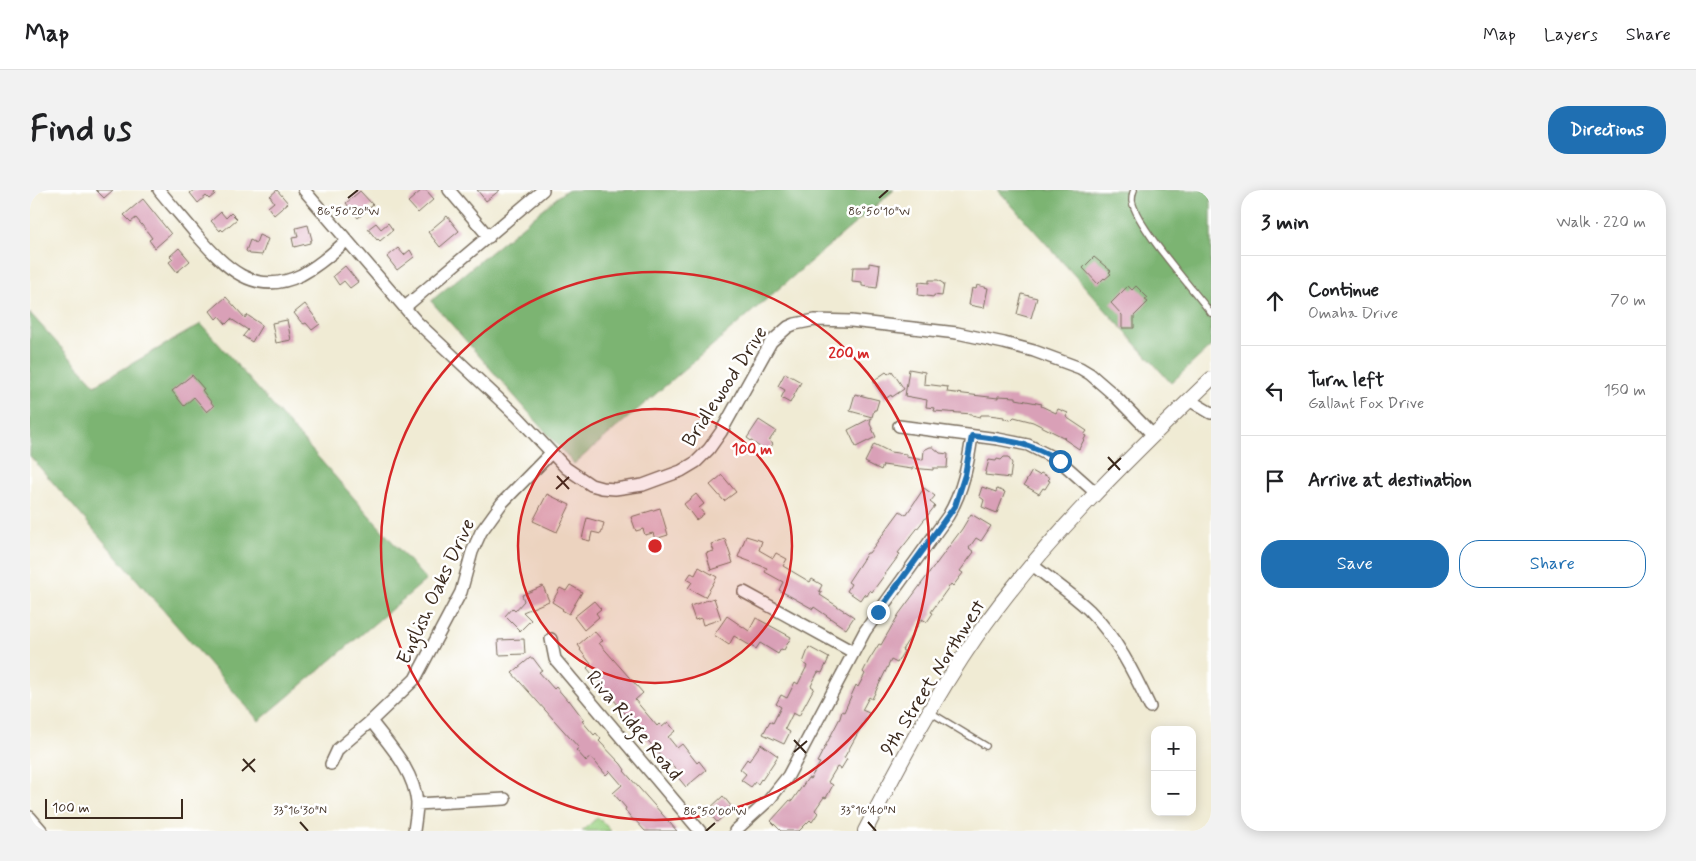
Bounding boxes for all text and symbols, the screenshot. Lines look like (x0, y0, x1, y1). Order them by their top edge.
text: Map (25, 19, 69, 50)
text: Map (1483, 23, 1516, 47)
text: Layers (1544, 23, 1598, 47)
text: Share (1626, 23, 1671, 47)
button: Directions (1548, 106, 1666, 154)
text: Find us (30, 107, 132, 153)
text: 86°50'20"W (317, 204, 379, 220)
text: 86°50'10"W (848, 204, 910, 220)
text: 3 min (1261, 209, 1309, 237)
text: Walk · 220 m (1556, 212, 1646, 233)
text: Continue (1308, 278, 1379, 303)
icon: ahead (1261, 287, 1289, 315)
text: 70 m (1610, 290, 1646, 311)
text: Omaha Drive (1308, 303, 1398, 324)
street label: Bridlewood Drive (676, 321, 774, 452)
text: 200 m (829, 344, 870, 364)
text: Turn left (1308, 368, 1384, 393)
icon: left (1261, 377, 1289, 405)
text: 150 m (1604, 380, 1646, 401)
text: Gallant Fox Drive (1308, 393, 1424, 414)
text: 100 m (732, 440, 772, 460)
route start (1049, 450, 1072, 473)
icon: arrive (1261, 467, 1289, 495)
text: Arrive at destination (1308, 468, 1472, 493)
street label: English Oaks Drive (391, 514, 484, 670)
centre of rings (646, 537, 664, 555)
button: Save (1261, 540, 1449, 588)
button: Share (1459, 540, 1646, 588)
street label: 9th Street Northwest (874, 594, 992, 761)
route end (867, 601, 890, 624)
street label: Riva Ridge Road (578, 665, 688, 788)
map controls (1151, 726, 1196, 816)
button: + (1151, 726, 1196, 771)
button: − (1151, 771, 1196, 816)
scale bar (45, 796, 182, 819)
text: 100 m (52, 799, 90, 817)
text: 33°16'30"N (273, 803, 327, 819)
text: 33°16'40"N (840, 803, 896, 819)
text: 86°50'00"W (684, 804, 747, 820)

